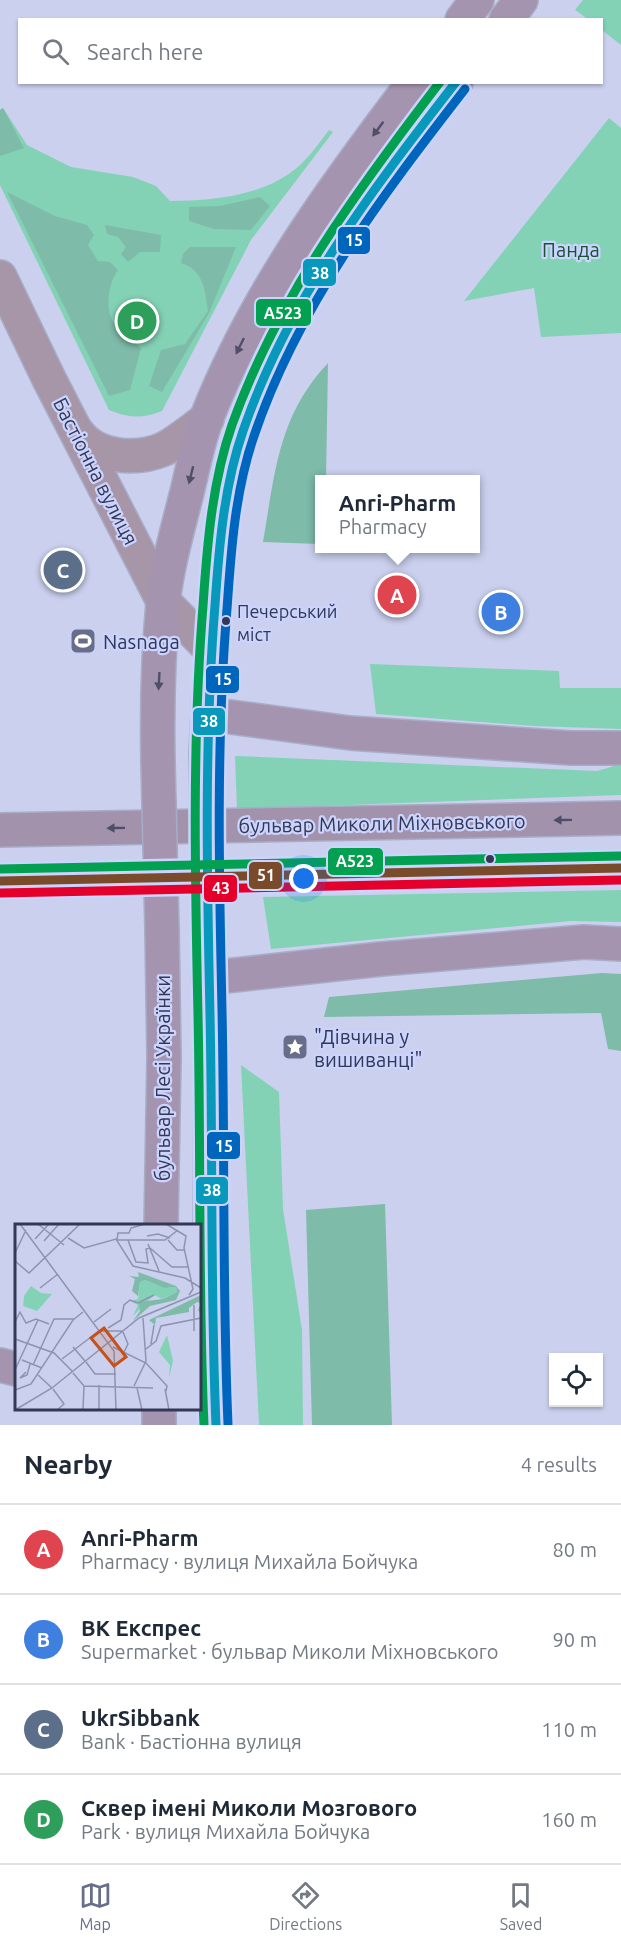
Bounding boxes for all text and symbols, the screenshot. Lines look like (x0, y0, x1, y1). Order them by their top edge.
search box (18, 18, 603, 84)
icon: search (39, 35, 72, 68)
text: Search here (87, 39, 203, 64)
one-way arrow (372, 121, 385, 137)
line badge: 15 (337, 226, 371, 255)
text: 15 (345, 231, 363, 249)
park label: Панда (542, 238, 600, 261)
line badge: 38 (302, 258, 337, 287)
text: 38 (311, 264, 329, 282)
pin: D (118, 298, 156, 344)
line badge: А523 (255, 298, 312, 327)
text: А523 (264, 304, 302, 322)
one-way arrow (235, 338, 245, 355)
street label: Бастіонна вулиця (49, 394, 143, 548)
one-way arrow (186, 466, 196, 484)
popup (315, 475, 480, 553)
text: Anri-Pharm (339, 490, 456, 515)
text: Pharmacy (339, 515, 427, 538)
pin: C (44, 548, 82, 592)
pin: A (378, 572, 416, 618)
pin: B (482, 590, 520, 634)
place label: Печерський міст (237, 601, 338, 644)
marker: Печерський міст (220, 615, 232, 627)
sports icon: Nasnaga (68, 626, 98, 656)
place label: Nasnaga (103, 630, 180, 653)
line badge: 15 (205, 665, 240, 694)
text: 15 (214, 670, 232, 688)
one-way arrow (154, 671, 163, 690)
line badge: 38 (192, 707, 226, 736)
text: 38 (200, 712, 218, 730)
street label: бульвар Миколи Міхновського (238, 809, 526, 837)
one-way arrow (553, 815, 572, 824)
one-way arrow (106, 823, 125, 833)
line badge: А523 (327, 847, 384, 876)
text: А523 (336, 852, 374, 870)
unlabelled marker (484, 853, 496, 865)
line badge: 51 (248, 861, 283, 890)
your location (289, 864, 318, 893)
text: 51 (257, 866, 275, 884)
line badge: 43 (203, 874, 238, 903)
text: 43 (212, 879, 230, 897)
street label: бульвар Лесі Українки (151, 975, 174, 1181)
place label: "Дівчина у вишиванці" (314, 1025, 422, 1071)
place icon: "Дівчина у вишиванці" (280, 1032, 310, 1062)
line badge: 15 (206, 1131, 241, 1160)
text: 15 (215, 1137, 233, 1155)
line badge: 38 (195, 1176, 229, 1205)
text: 38 (203, 1181, 221, 1199)
inset map (15, 1224, 201, 1410)
map controls (549, 1353, 603, 1407)
button: locate (549, 1353, 603, 1407)
text: Nearby (24, 1450, 112, 1479)
text: 4 results (521, 1453, 597, 1476)
text: Anri-Pharm (81, 1525, 198, 1550)
text: A (36, 1538, 51, 1561)
text: 80 m (553, 1538, 597, 1561)
text: Pharmacy · вулиця Михайла Бойчука (81, 1550, 418, 1573)
text: ВК Експрес (81, 1615, 201, 1640)
text: B (37, 1628, 50, 1651)
text: 90 m (553, 1628, 597, 1651)
text: Supermarket · бульвар Миколи Міхновського (81, 1640, 498, 1663)
text: UkrSibbank (81, 1705, 200, 1730)
text: C (37, 1718, 50, 1741)
text: 110 m (541, 1718, 597, 1741)
text: Bank · Бастіонна вулиця (81, 1730, 302, 1753)
text: Сквер імені Миколи Мозгового (81, 1795, 417, 1820)
text: D (36, 1808, 51, 1831)
text: 160 m (541, 1808, 597, 1831)
text: Park · вулиця Михайла Бойчука (81, 1820, 370, 1843)
tab: Map (79, 1879, 112, 1933)
tab: Directions (269, 1879, 342, 1933)
tab: Saved (500, 1879, 542, 1933)

